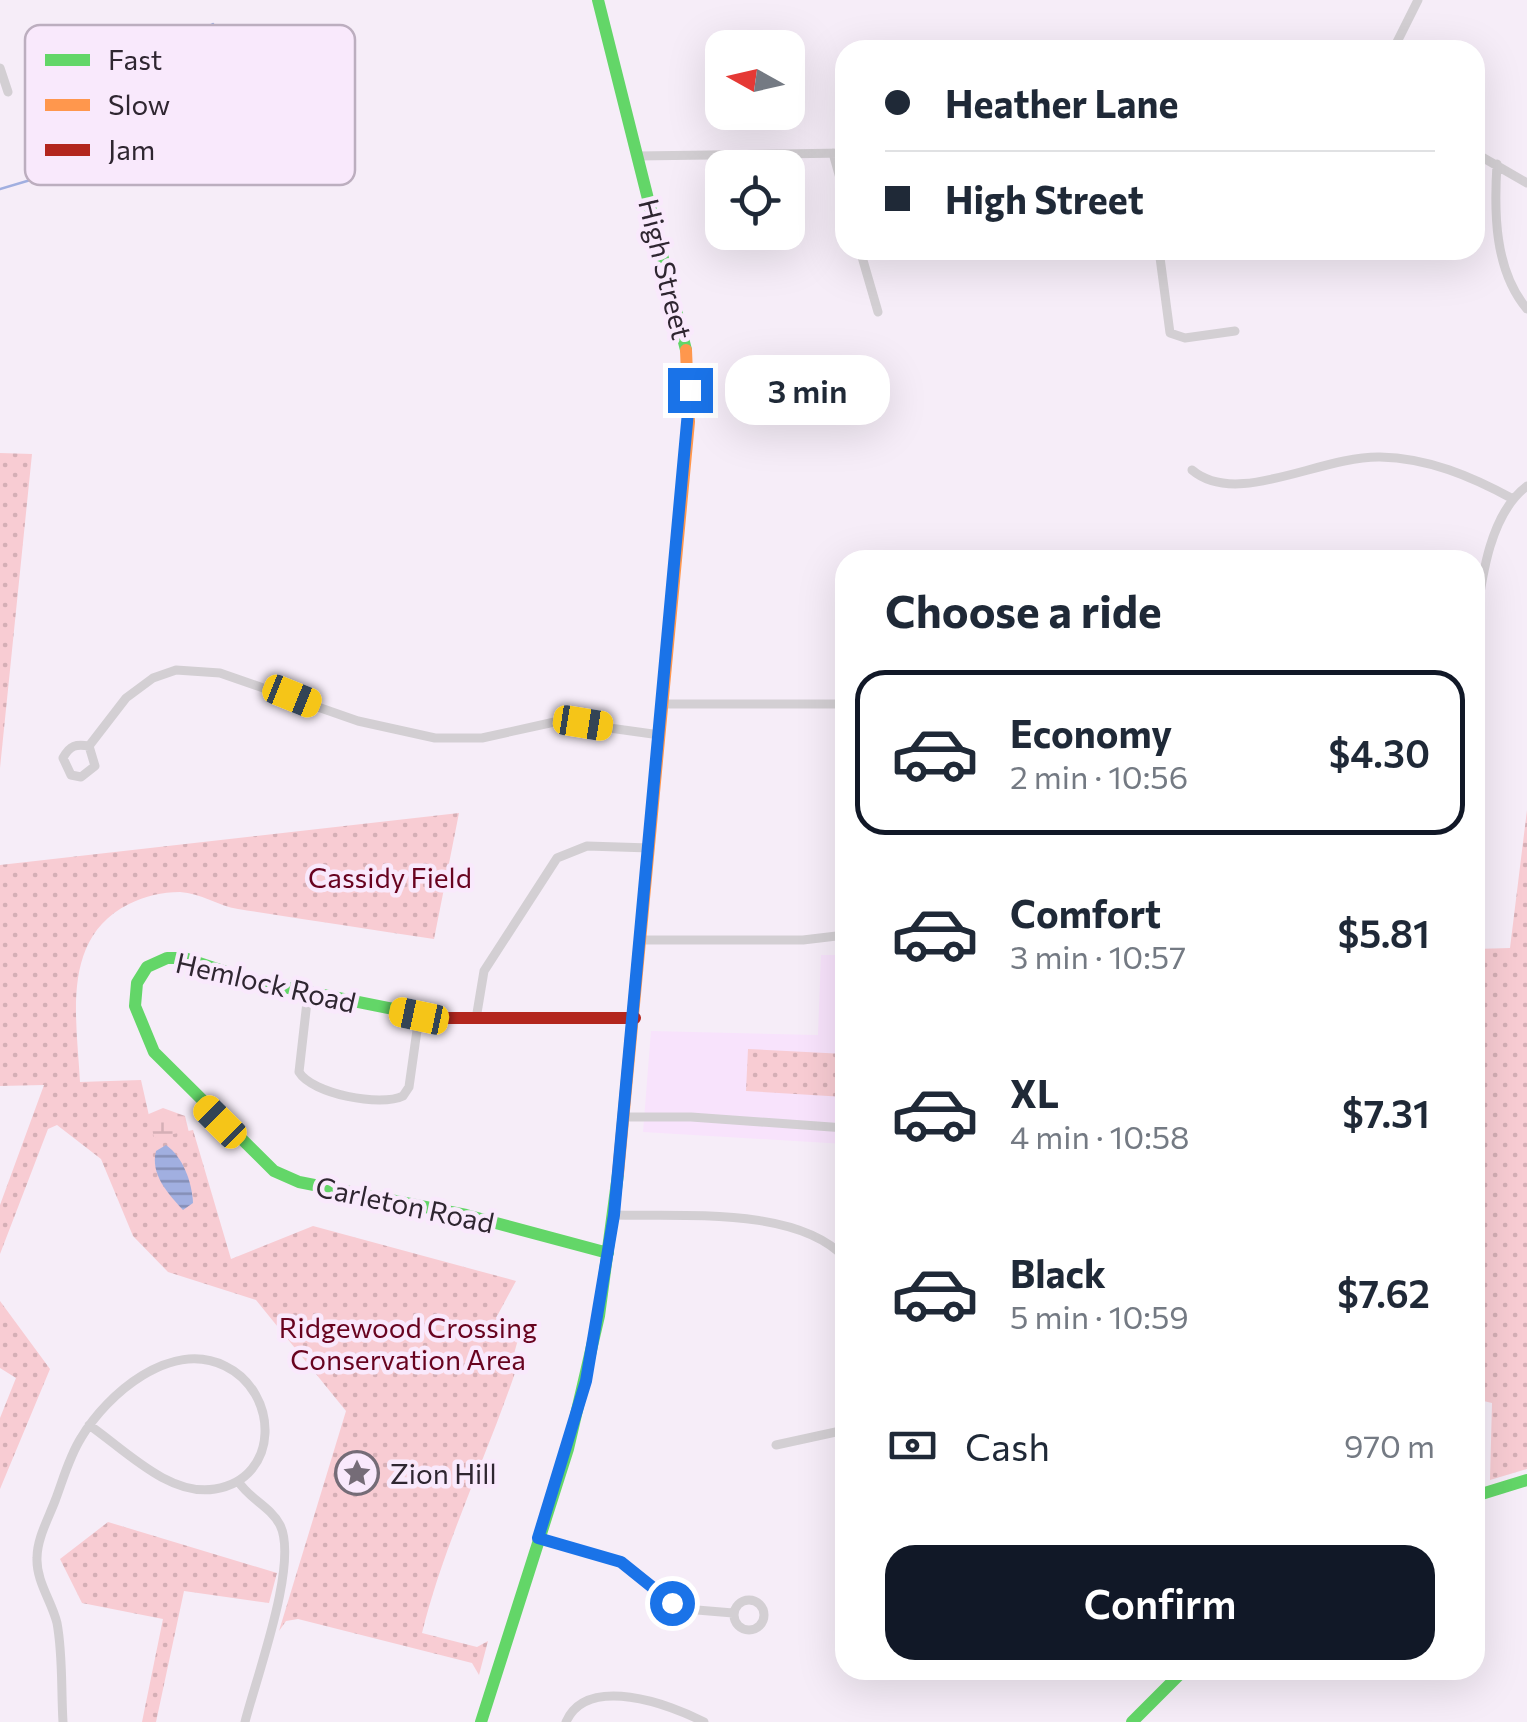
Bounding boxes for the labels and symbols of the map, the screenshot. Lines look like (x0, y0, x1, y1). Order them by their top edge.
legend (25, 25, 355, 185)
north arrow (705, 30, 805, 130)
text: Fast (108, 42, 162, 76)
text: Slow (108, 87, 170, 121)
text: Jam (108, 132, 155, 166)
street label: High Street (632, 195, 700, 343)
callout: 3 min (725, 355, 890, 425)
route end (668, 368, 713, 413)
car (259, 671, 325, 721)
car (551, 703, 615, 743)
park label: Cassidy Field (308, 860, 472, 894)
street label: Hemlock Road (173, 945, 359, 1019)
car (387, 995, 451, 1037)
car (188, 1090, 252, 1154)
street label: Carleton Road (313, 1169, 497, 1239)
park label: Ridgewood Crossing Conservation Area (279, 1310, 537, 1376)
place icon: Zion Hill (334, 1450, 380, 1496)
place label: Zion Hill (390, 1456, 497, 1490)
route start (650, 1581, 695, 1626)

